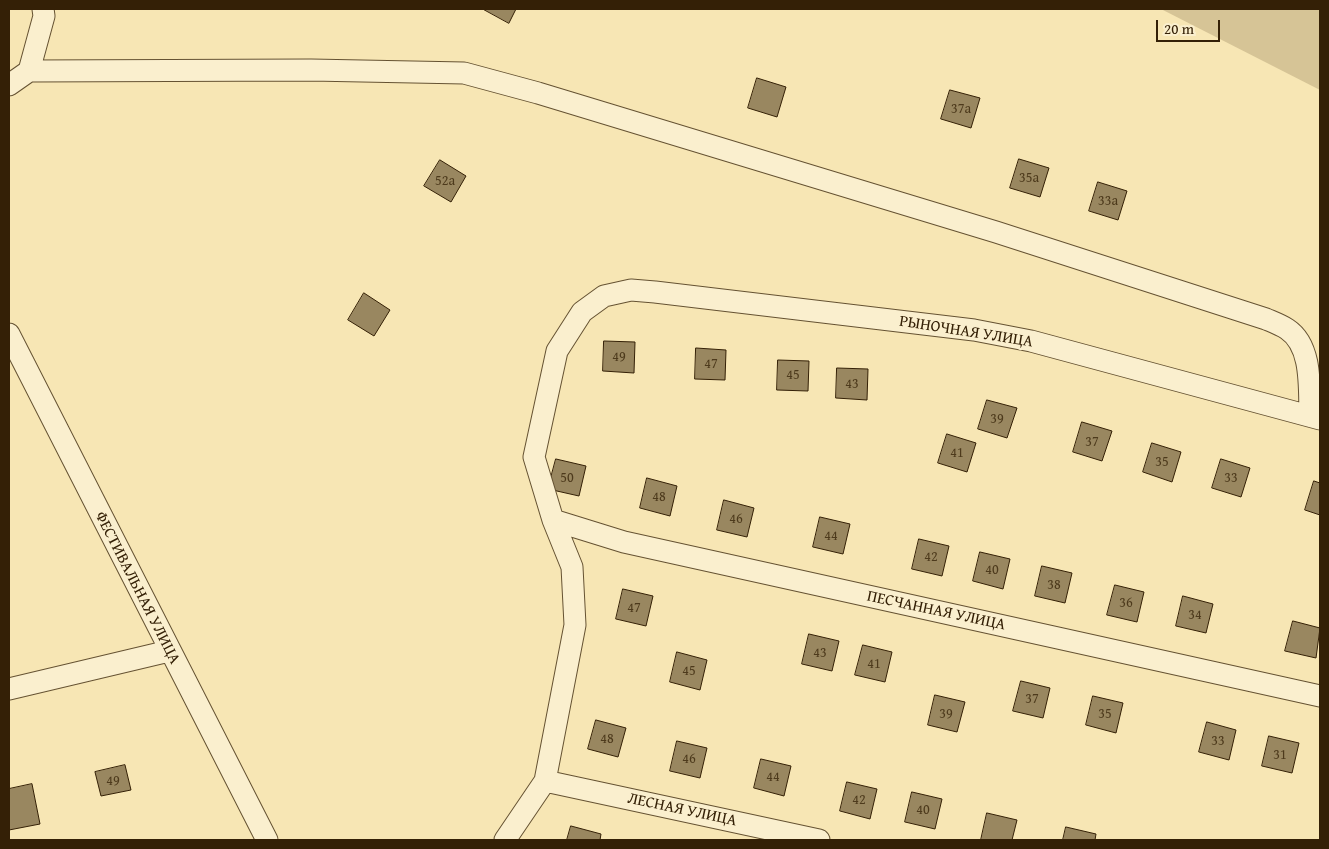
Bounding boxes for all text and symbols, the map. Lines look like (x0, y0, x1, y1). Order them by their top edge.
scale bar (1159, 10, 1223, 42)
text: 20 m (1164, 18, 1194, 39)
house number: 37а (951, 101, 971, 117)
house number: 35а (1019, 170, 1039, 186)
house number: 52а (435, 173, 455, 189)
house number: 33а (1098, 193, 1118, 209)
street label: РЫНОЧНАЯ УЛИЦА (898, 312, 1034, 352)
house number: 49 (612, 349, 626, 365)
house number: 47 (704, 356, 718, 372)
house number: 45 (786, 367, 800, 383)
house number: 43 (845, 376, 859, 392)
house number: 39 (990, 411, 1004, 427)
house number: 37 (1085, 434, 1099, 450)
house number: 41 (950, 445, 964, 461)
house number: 35 (1155, 454, 1169, 470)
house number: 50 (560, 470, 574, 486)
house number: 33 (1224, 470, 1238, 486)
house number: 48 (652, 489, 666, 505)
street label: ФЕСТИВАЛЬНАЯ УЛИЦА (90, 508, 184, 668)
house number: 46 (729, 511, 743, 527)
house number: 44 (824, 528, 838, 544)
house number: 42 (924, 549, 938, 565)
house number: 40 (985, 562, 999, 578)
house number: 38 (1047, 577, 1061, 593)
street label: ПЕСЧАННАЯ УЛИЦА (865, 587, 1007, 635)
house number: 36 (1119, 595, 1133, 611)
house number: 47 (627, 600, 641, 616)
house number: 34 (1188, 607, 1202, 623)
house number: 43 (813, 645, 827, 661)
house number: 41 (867, 656, 881, 672)
house number: 45 (682, 663, 696, 679)
house number: 37 (1025, 691, 1039, 707)
house number: 39 (939, 706, 953, 722)
house number: 35 (1098, 706, 1112, 722)
house number: 48 (600, 731, 614, 747)
house number: 33 (1211, 733, 1225, 749)
house number: 31 (1273, 747, 1287, 763)
house number: 46 (682, 751, 696, 767)
house number: 44 (766, 769, 780, 785)
house number: 49 (106, 773, 120, 789)
street label: ЛЕСНАЯ УЛИЦА (626, 789, 738, 831)
house number: 42 (852, 792, 866, 808)
house number: 40 (916, 802, 930, 818)

